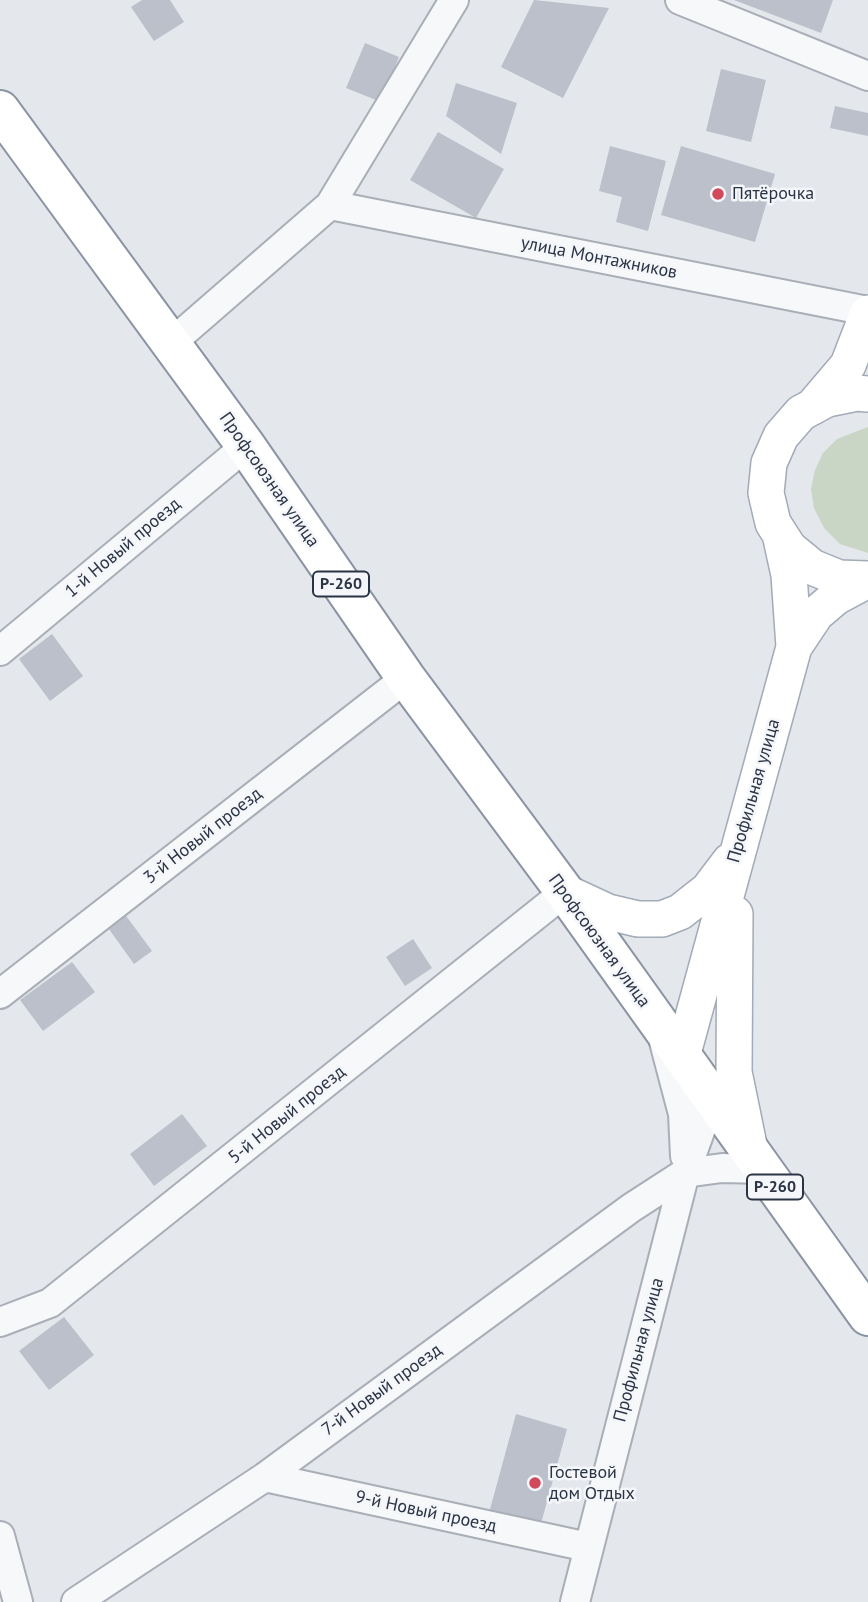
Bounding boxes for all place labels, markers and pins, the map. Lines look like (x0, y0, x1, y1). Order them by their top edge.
place label: Пятёрочка (732, 183, 814, 205)
marker: Пятёрочка (710, 186, 726, 202)
place label: Гостевой дом Отдых (549, 1462, 635, 1504)
marker: Гостевой дом Отдых (527, 1475, 543, 1491)

